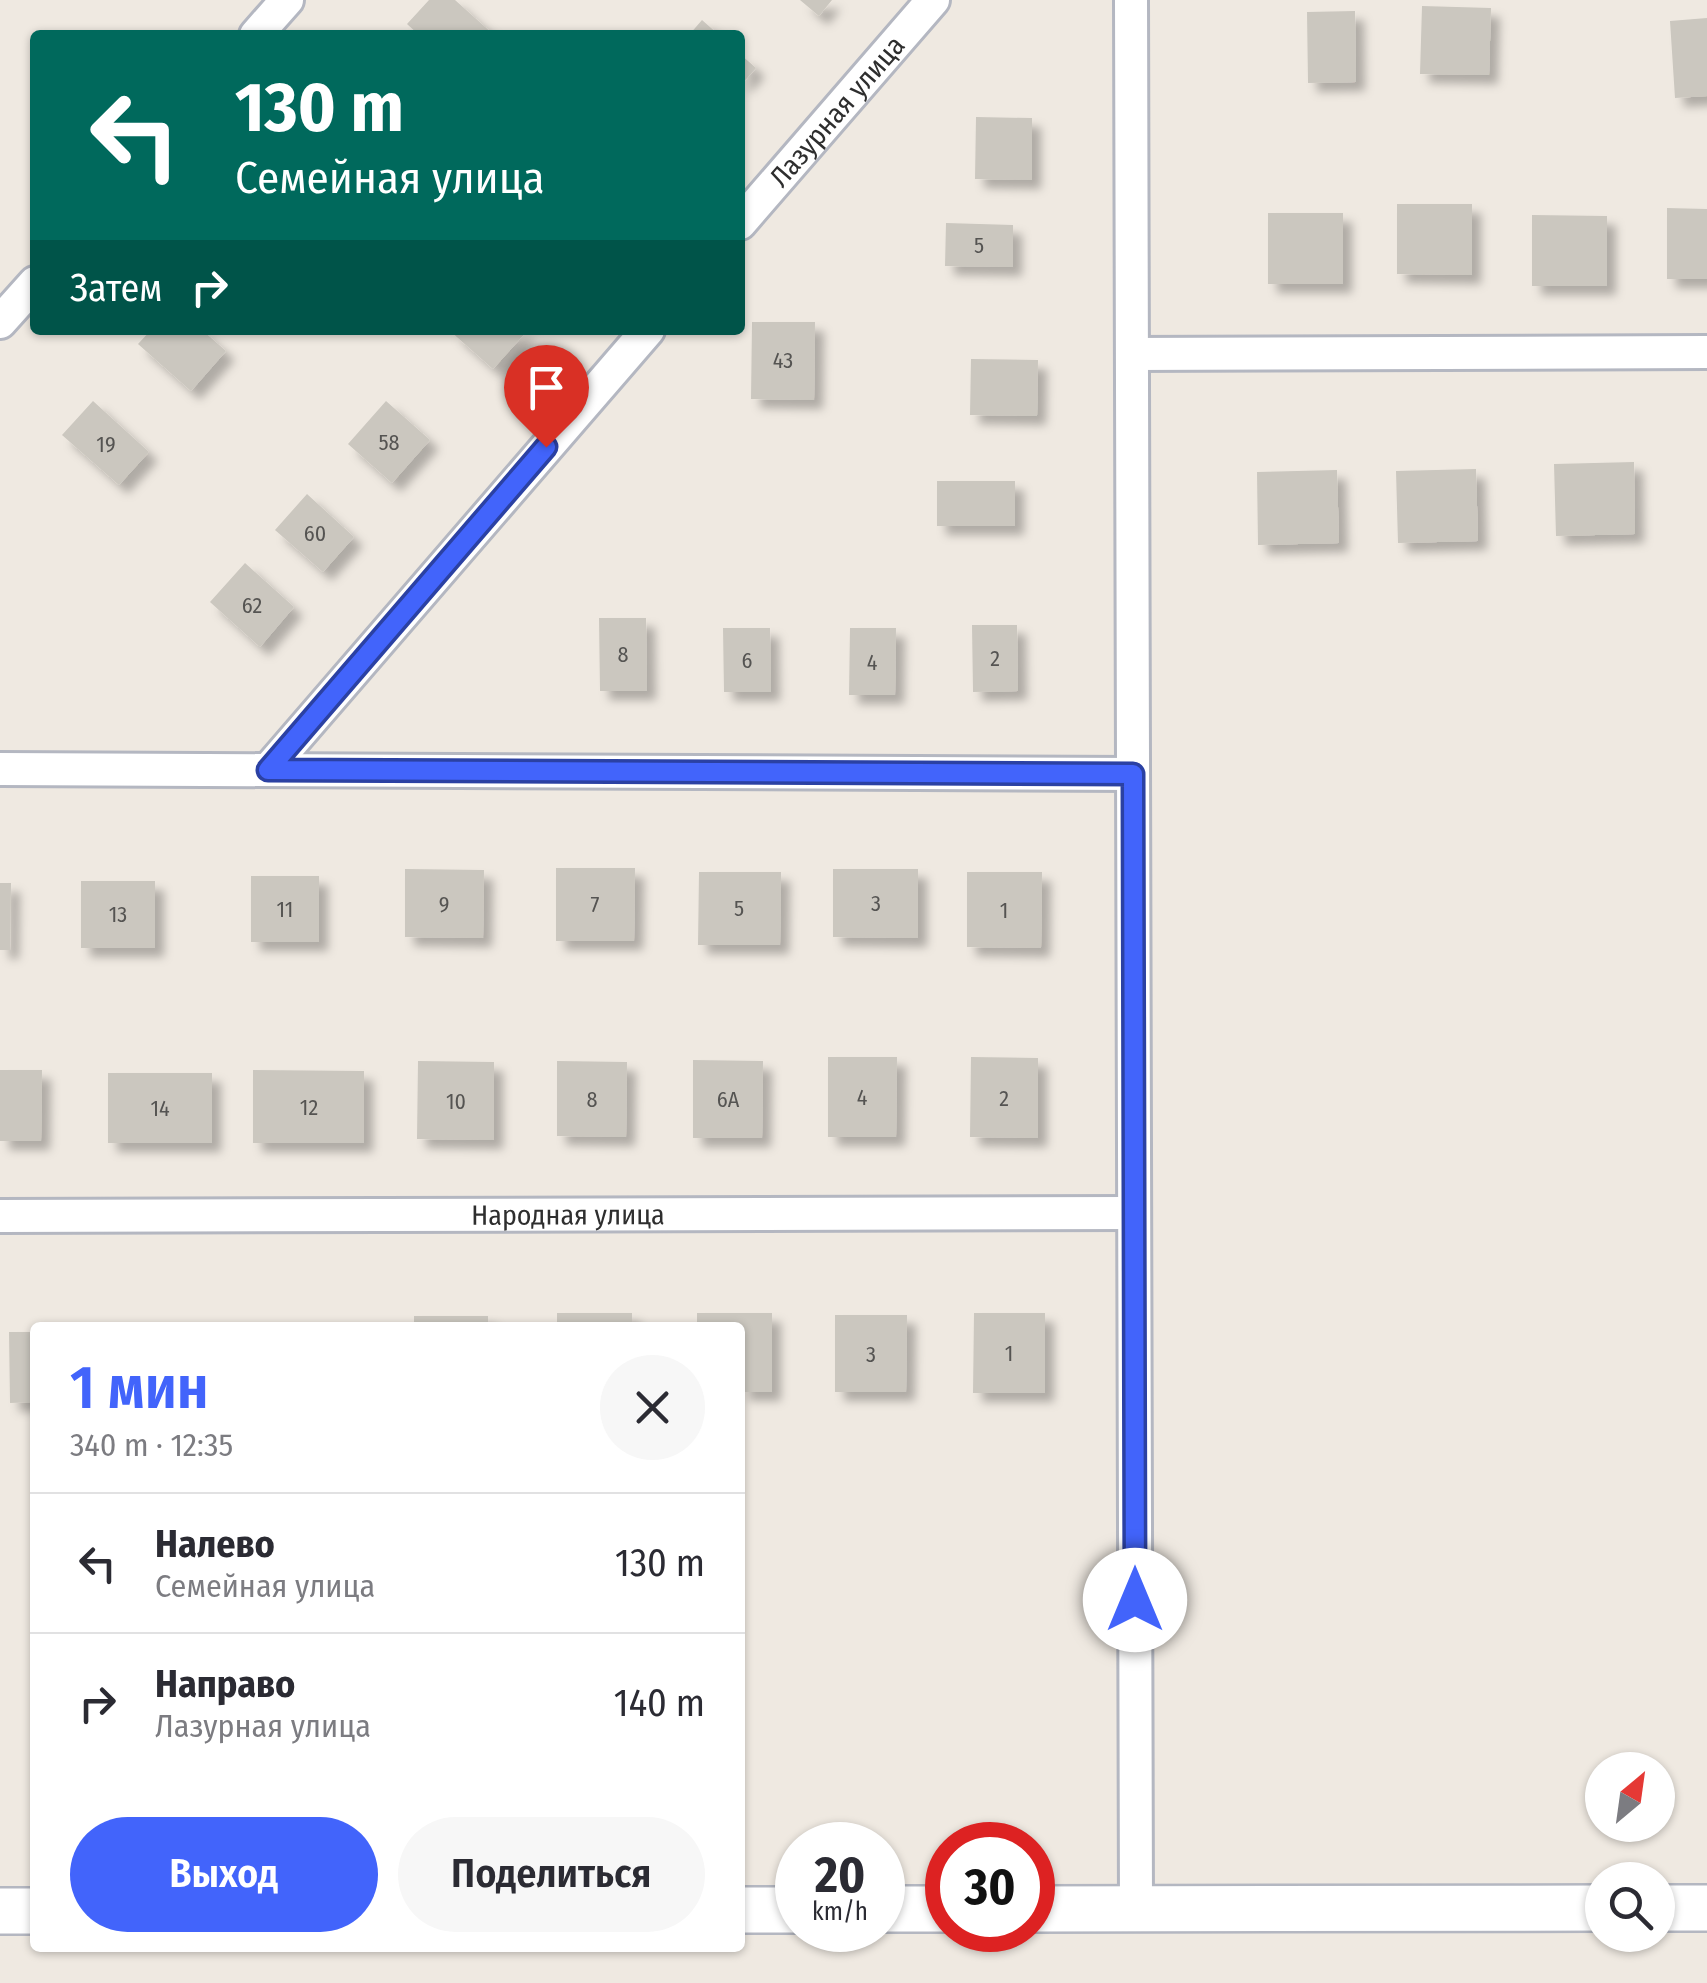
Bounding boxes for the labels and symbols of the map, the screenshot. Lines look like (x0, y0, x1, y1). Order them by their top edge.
street label: Лазурная улица (763, 29, 911, 193)
house number: 5 (974, 232, 984, 259)
pin (504, 345, 589, 448)
house number: 43 (773, 347, 793, 374)
house number: 58 (378, 429, 400, 456)
house number: 19 (96, 431, 116, 458)
house number: 60 (304, 520, 326, 547)
house number: 62 (242, 592, 262, 619)
house number: 8 (617, 641, 629, 668)
house number: 2 (990, 645, 1000, 672)
house number: 6 (742, 647, 753, 674)
house number: 4 (867, 649, 878, 676)
house number: 3 (871, 890, 881, 917)
house number: 9 (439, 891, 449, 918)
house number: 7 (591, 891, 600, 918)
house number: 5 (734, 895, 744, 922)
house number: 11 (277, 896, 293, 923)
house number: 1 (1000, 897, 1008, 924)
house number: 13 (109, 901, 127, 928)
house number: 4 (857, 1084, 868, 1111)
house number: 2 (999, 1085, 1009, 1112)
house number: 8 (586, 1086, 598, 1113)
house number: 6А (717, 1086, 740, 1113)
house number: 10 (446, 1088, 466, 1115)
house number: 12 (300, 1094, 318, 1121)
house number: 14 (150, 1095, 170, 1122)
street label: Народная улица (471, 1198, 665, 1231)
house number: 1 (1005, 1340, 1013, 1367)
house number: 3 (866, 1341, 876, 1368)
position arrow (1083, 1548, 1187, 1652)
north arrow (1585, 1752, 1675, 1842)
speed limit sign: 30 (925, 1822, 1055, 1952)

